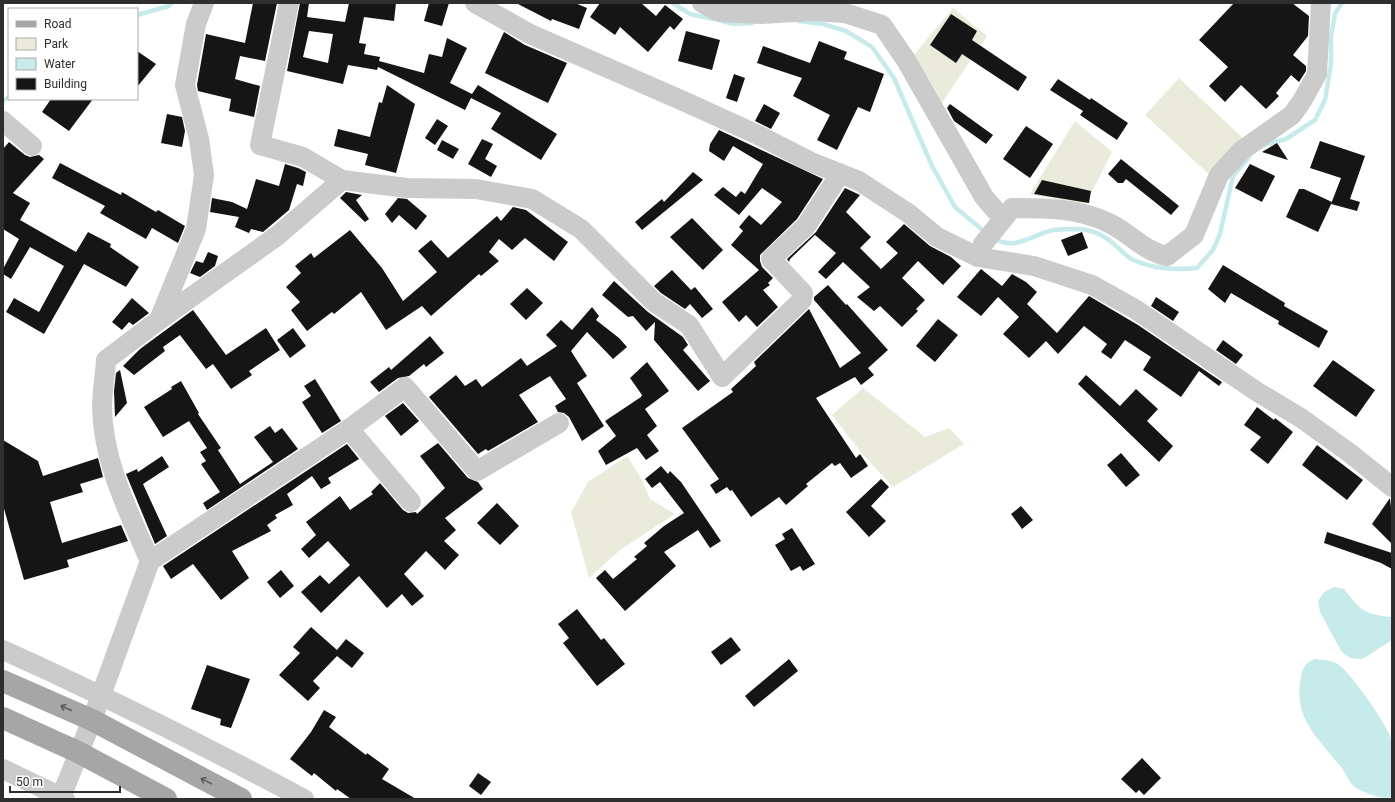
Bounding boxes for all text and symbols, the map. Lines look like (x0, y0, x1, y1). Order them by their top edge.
legend (8, 8, 138, 100)
text: Road (44, 17, 72, 31)
text: Park (44, 37, 69, 51)
text: Water (44, 57, 75, 71)
text: Building (44, 77, 87, 91)
one-way arrow (60, 704, 72, 712)
scale bar (10, 768, 120, 794)
text: 50 m (16, 775, 43, 789)
one-way arrow (200, 776, 212, 784)

